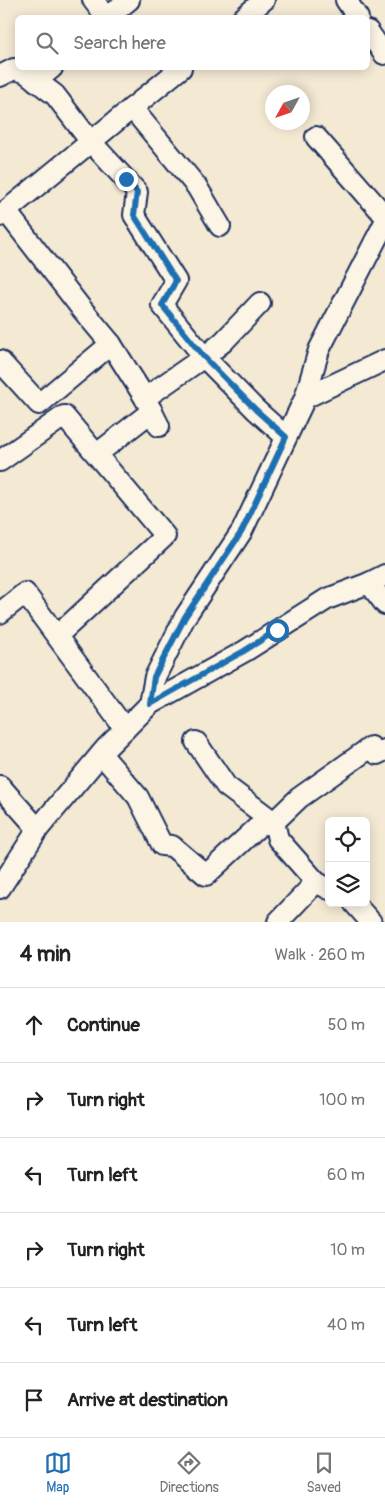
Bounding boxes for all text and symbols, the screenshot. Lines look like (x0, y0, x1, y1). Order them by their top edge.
search box (15, 15, 370, 70)
icon: search (33, 29, 61, 57)
text: Search here (73, 31, 166, 55)
north arrow (265, 85, 310, 130)
route end (115, 168, 138, 191)
route start (266, 619, 289, 642)
map controls (325, 817, 370, 907)
button: locate (325, 817, 370, 862)
button: layers (325, 862, 370, 907)
text: 4 min (20, 941, 71, 968)
text: Walk · 260 m (274, 945, 365, 965)
icon: ahead (20, 1011, 48, 1039)
text: Continue (67, 1013, 140, 1037)
text: 50 m (328, 1015, 365, 1035)
icon: right (20, 1086, 48, 1114)
text: Turn right (67, 1088, 145, 1112)
text: 100 m (319, 1090, 365, 1110)
icon: left (20, 1161, 48, 1189)
text: Turn left (67, 1163, 137, 1187)
text: 60 m (327, 1165, 365, 1185)
icon: right (20, 1236, 48, 1264)
text: Turn right (67, 1238, 145, 1262)
text: 10 m (330, 1240, 365, 1260)
icon: left (20, 1311, 48, 1339)
text: Turn left (67, 1313, 137, 1337)
text: 40 m (327, 1315, 365, 1335)
icon: arrive (20, 1386, 48, 1414)
text: Arrive at destination (67, 1388, 228, 1412)
tab: Map (44, 1449, 72, 1496)
tab: Directions (159, 1449, 219, 1496)
tab: Saved (306, 1449, 341, 1496)

